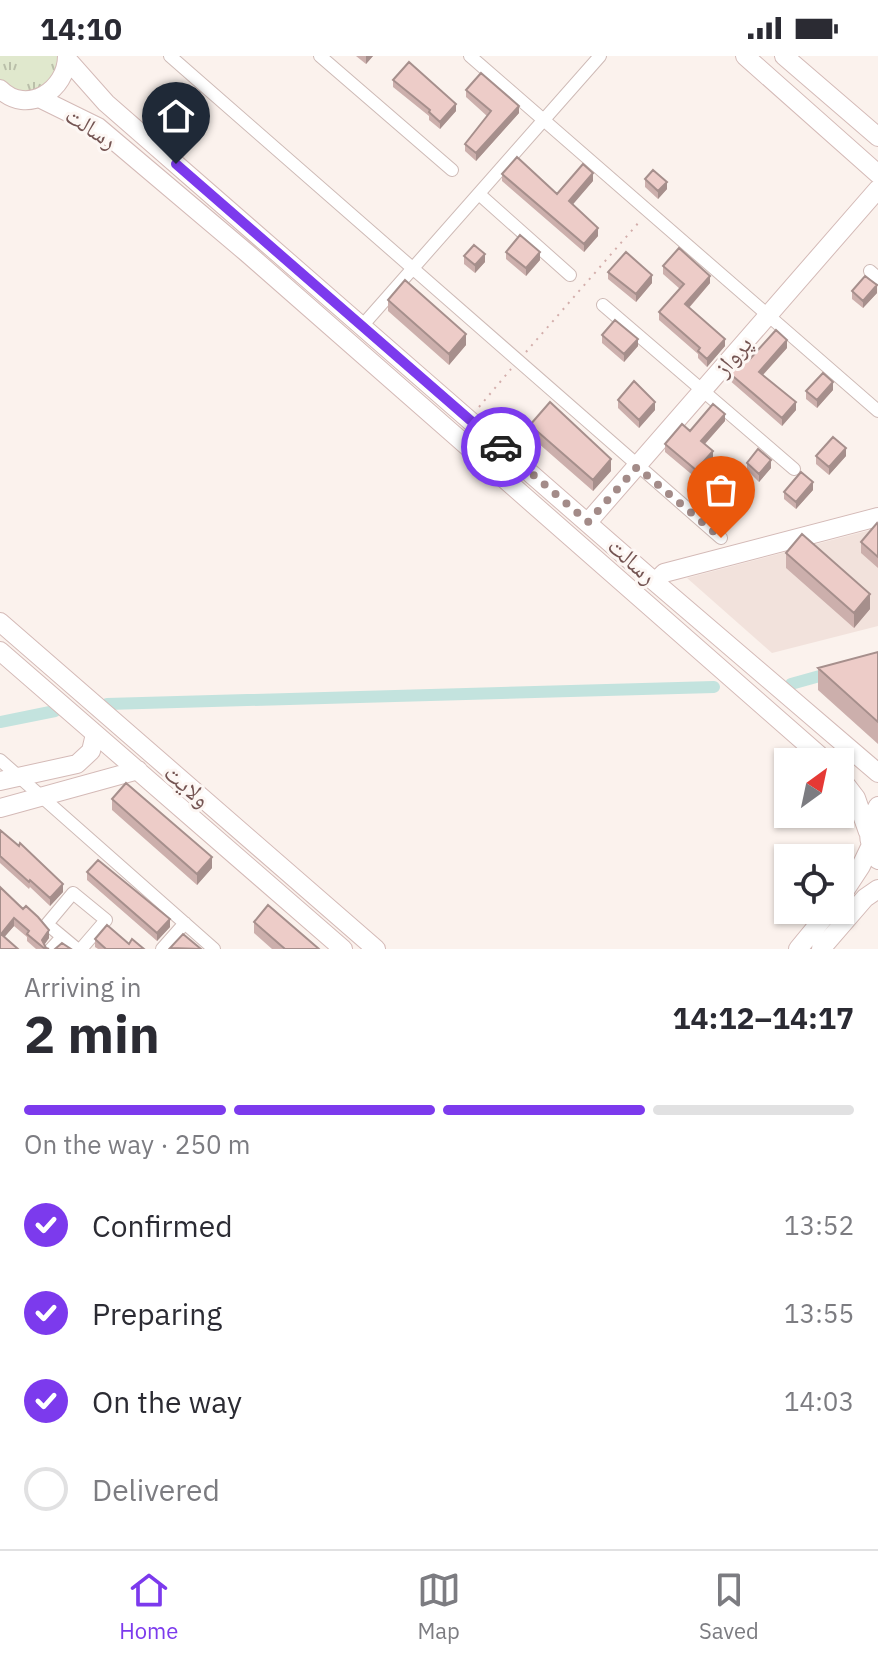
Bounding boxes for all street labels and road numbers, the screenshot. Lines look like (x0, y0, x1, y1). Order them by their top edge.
street label: رسالت (59, 99, 124, 156)
street label: پرواز (705, 328, 759, 383)
street label: رسالت (601, 530, 664, 591)
street label: ولایت (158, 756, 218, 814)

